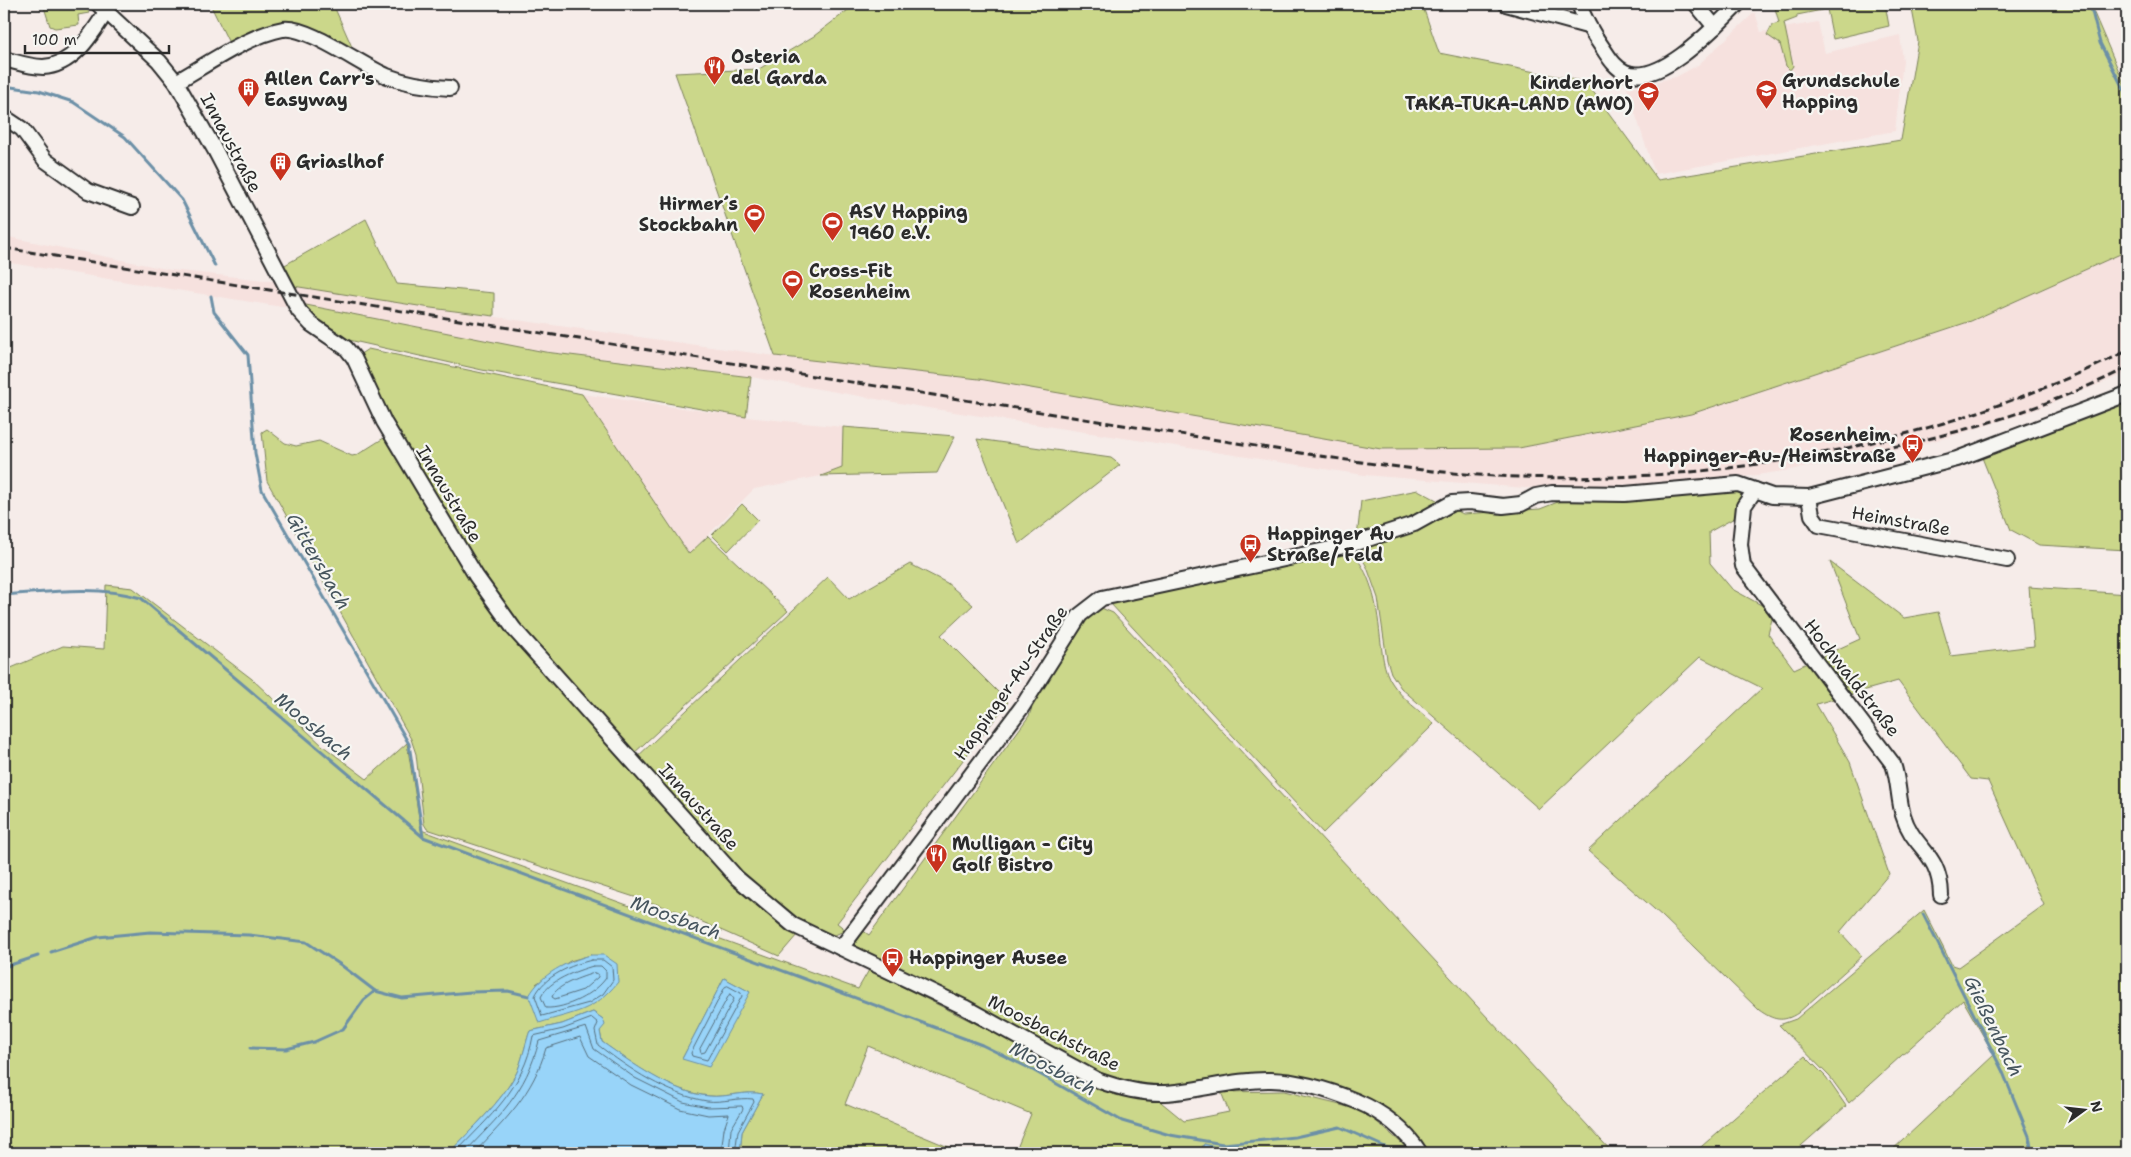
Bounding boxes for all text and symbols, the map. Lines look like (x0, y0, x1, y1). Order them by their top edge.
scale bar (25, 22, 169, 54)
text: 100 m (32, 30, 77, 50)
place label: Osteria del Garda (731, 45, 828, 90)
restaurant icon: Osteria del Garda (703, 55, 727, 86)
place label: Allen Carr's Easyway (264, 67, 375, 112)
place label: Grundschule Happing (1782, 69, 1900, 114)
place label: Kinderhort TAKA-TUKA-LAND (AWO) (1405, 71, 1633, 116)
building icon: Allen Carr's Easyway (236, 77, 260, 108)
school or university icon: Grundschule Happing (1754, 79, 1778, 110)
school or university icon: Kinderhort TAKA-TUKA-LAND (AWO) (1637, 81, 1661, 112)
street label: Innaustraße (195, 89, 267, 197)
building icon: Griaslhof (268, 150, 292, 181)
place label: Griaslhof (296, 150, 385, 174)
place label: Hirmer´s Stockbahn (639, 192, 738, 237)
place label: ASV Happing 1960 e.V. (849, 200, 968, 245)
sports icon: Hirmer´s Stockbahn (742, 202, 766, 233)
sports icon: ASV Happing 1960 e.V. (821, 210, 845, 241)
place label: Cross-Fit Rosenheim (809, 259, 911, 304)
sports icon: Cross-Fit Rosenheim (781, 269, 805, 300)
place label: Rosenheim, Happinger-Au-/Heimstraße (1644, 423, 1896, 468)
bus stop icon: Rosenheim, Happinger-Au-/Heimstraße (1900, 433, 1924, 464)
street label: Innaustraße (411, 441, 487, 547)
street label: Heimstraße (1850, 501, 1952, 541)
water label: Gittersbach (281, 508, 356, 614)
place label: Happinger Au Straße/ Feld (1267, 522, 1395, 567)
bus stop icon: Happinger Au Straße/ Feld (1239, 532, 1263, 563)
street label: Happinger-Au-Straße (949, 601, 1073, 765)
street label: Hochwaldstraße (1799, 614, 1905, 742)
water label: Moosbach (269, 686, 358, 766)
street label: Innaustraße (654, 758, 744, 856)
place label: Mulligan - City Golf Bistro (952, 832, 1093, 877)
restaurant icon: Mulligan - City Golf Bistro (924, 842, 948, 873)
water label: Moosbach (627, 890, 725, 945)
bus stop icon: Happinger Ausee (881, 946, 905, 977)
place label: Happinger Ausee (909, 946, 1068, 970)
water label: Gießenbach (1958, 972, 2029, 1081)
street label: Moosbachstraße (984, 990, 1124, 1076)
water label: Moosbach (1006, 1036, 1100, 1100)
north arrow (2058, 1084, 2108, 1134)
text: N (2086, 1099, 2107, 1114)

